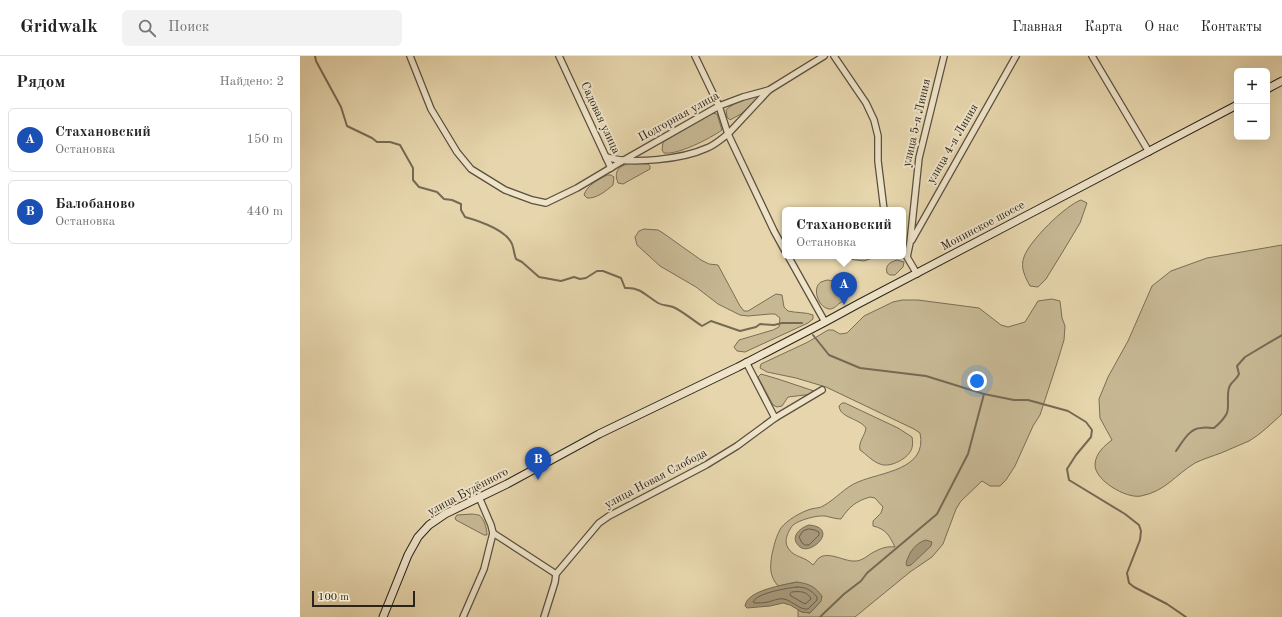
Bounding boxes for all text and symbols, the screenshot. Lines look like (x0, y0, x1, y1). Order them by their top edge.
search box (122, 10, 402, 46)
icon: search (136, 17, 158, 39)
text: Gridwalk (20, 18, 98, 37)
text: Поиск (168, 20, 209, 35)
text: Главная (1012, 20, 1062, 34)
text: Карта (1084, 20, 1122, 34)
text: О нас (1144, 20, 1179, 34)
text: Контакты (1201, 20, 1262, 34)
map controls (1234, 68, 1270, 140)
button: + (1234, 68, 1270, 104)
text: Рядом (16, 74, 65, 91)
text: Найдено: 2 (220, 75, 284, 88)
street label: улица 5-я Линия (900, 78, 933, 168)
street label: Садовая улица (578, 80, 622, 156)
street label: Подгорная улица (637, 90, 722, 144)
street label: улица 4-я Линия (925, 102, 981, 186)
button: − (1234, 104, 1270, 140)
text: Стахановский (55, 125, 151, 140)
text: A (25, 133, 35, 146)
text: 150 m (246, 133, 283, 146)
text: Остановка (55, 143, 115, 156)
text: Балобаново (55, 197, 135, 212)
street label: Монинское шоссе (939, 199, 1027, 253)
text: B (25, 205, 35, 218)
text: 440 m (246, 205, 283, 218)
popup (782, 207, 906, 259)
text: Остановка (55, 215, 115, 228)
text: Стахановский (796, 218, 892, 233)
text: Остановка (796, 236, 856, 249)
pin: A (831, 272, 857, 305)
your location (967, 371, 987, 391)
pin: B (525, 447, 551, 480)
street label: улица Новая Слобода (603, 447, 709, 511)
street label: улица Будённого (426, 466, 510, 518)
scale bar (312, 589, 415, 608)
text: 100 m (318, 592, 349, 603)

